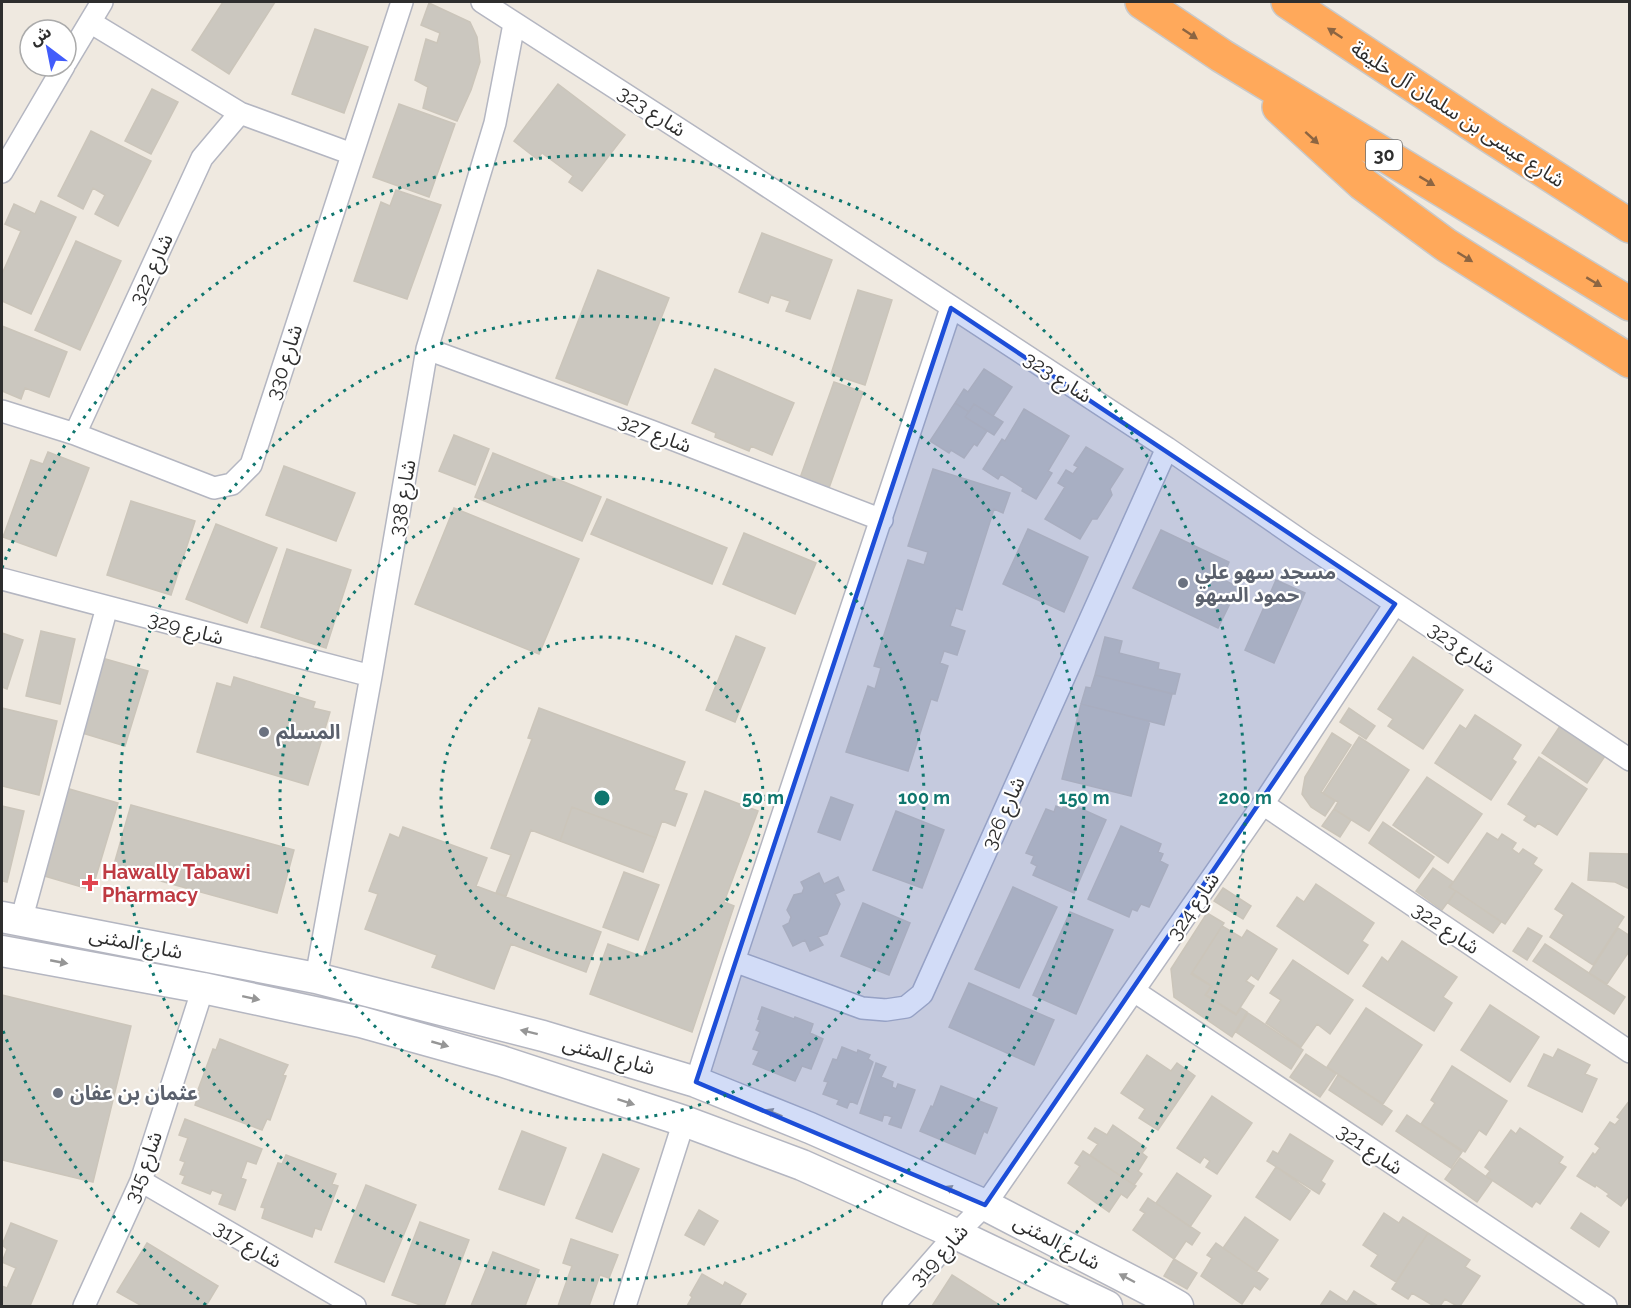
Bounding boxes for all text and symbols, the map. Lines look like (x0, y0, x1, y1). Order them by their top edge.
north arrow (18, 18, 78, 78)
text: ش (26, 22, 55, 50)
one-way arrow (1326, 27, 1343, 38)
one-way arrow (1182, 28, 1198, 39)
street label: شارع عيسى بن سلمان آل خليفة (1345, 36, 1569, 195)
street label: شارع 323 (612, 80, 690, 144)
one-way arrow (1304, 131, 1319, 145)
road number: 30 (1366, 140, 1402, 170)
one-way arrow (1419, 175, 1435, 186)
street label: شارع 322 (124, 230, 181, 310)
one-way arrow (1457, 252, 1473, 263)
one-way arrow (1586, 277, 1602, 288)
street label: شارع 330 (261, 321, 310, 404)
street label: شارع 323 (1018, 346, 1096, 410)
street label: شارع 327 (614, 408, 695, 461)
street label: شارع 338 (383, 458, 423, 539)
place label: مسجد سهو علي حمود السهو (1195, 560, 1336, 607)
marker: مسجد سهو علي حمود السهو (1176, 576, 1190, 590)
street label: شارع 329 (145, 606, 226, 652)
street label: شارع 323 (1422, 617, 1500, 682)
place label: المسلم (276, 720, 340, 747)
marker: المسلم (257, 725, 271, 739)
street label: شارع 326 (976, 773, 1032, 854)
text: 50 m (742, 787, 784, 808)
text: 100 m (898, 787, 950, 808)
text: 150 m (1059, 787, 1110, 808)
text: 200 m (1218, 787, 1272, 808)
centre of rings (592, 788, 612, 808)
place label: Hawally Tabawi Pharmacy (102, 860, 251, 907)
street label: شارع 324 (1162, 868, 1227, 946)
marker: Hawally Tabawi Pharmacy (83, 876, 97, 890)
street label: شارع 322 (1406, 897, 1484, 962)
street label: شارع المثنى (87, 922, 185, 967)
one-way arrow (50, 958, 69, 967)
one-way arrow (241, 994, 260, 1004)
one-way arrow (520, 1027, 538, 1037)
street label: شارع المثنى (559, 1030, 658, 1082)
one-way arrow (431, 1040, 449, 1049)
place label: عثمان بن عفان (70, 1081, 198, 1105)
marker: عثمان بن عفان (51, 1086, 65, 1100)
one-way arrow (617, 1098, 635, 1107)
one-way arrow (764, 1108, 782, 1118)
street label: شارع 321 (1331, 1118, 1407, 1182)
street label: شارع 315 (119, 1128, 170, 1207)
one-way arrow (944, 1186, 961, 1195)
street label: شارع المثنى (1008, 1209, 1104, 1277)
street label: شارع 317 (208, 1215, 286, 1275)
street label: شارع 319 (905, 1219, 975, 1293)
one-way arrow (1118, 1273, 1135, 1283)

